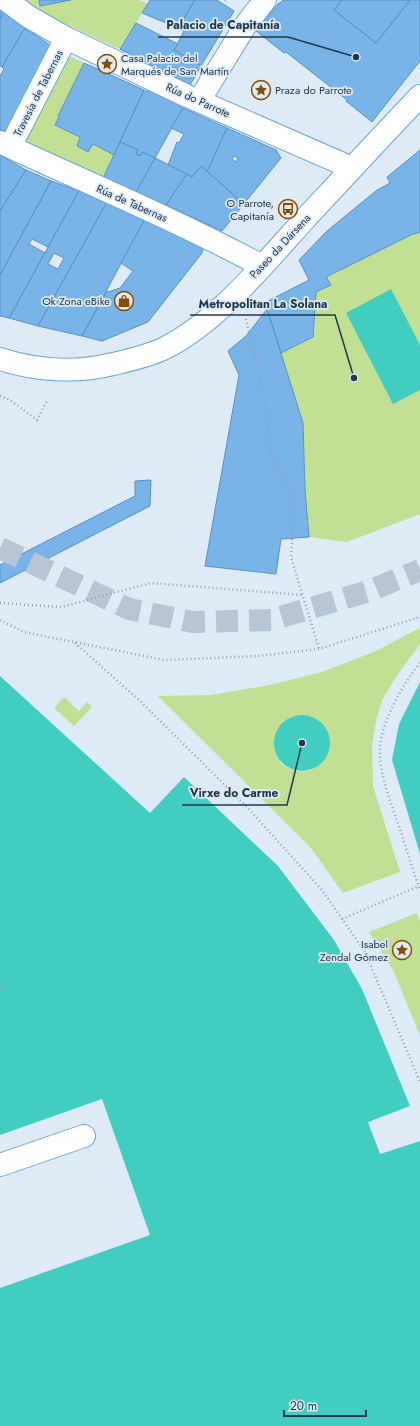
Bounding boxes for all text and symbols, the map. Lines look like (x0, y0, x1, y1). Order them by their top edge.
callout: Palacio de Capitanía (158, 13, 288, 37)
text: Palacio de Capitanía (166, 16, 280, 34)
street label: Travesía de Tabernas (9, 46, 67, 139)
place label: Casa Palacio del Marqués de San Martín (121, 50, 229, 79)
place icon: Casa Palacio del Marqués de San Martín (96, 53, 118, 75)
street label: Rúa do Parrote (163, 79, 233, 121)
place icon: Praza do Parrote (250, 79, 272, 101)
place label: Praza do Parrote (275, 82, 352, 98)
street label: Rúa de Tabernas (94, 180, 171, 226)
place label: O Parrote, Capitanía (226, 195, 274, 224)
bus stop icon: O Parrote, Capitanía (277, 198, 299, 220)
street label: Paseo da Dársena (246, 210, 314, 282)
shop icon: Ok Zona eBike (113, 290, 135, 312)
callout: Metropolitan La Solana (190, 291, 335, 315)
place label: Ok Zona eBike (42, 293, 110, 309)
text: Metropolitan La Solana (198, 295, 328, 313)
callout: Virxe do Carme (182, 781, 287, 805)
text: Virxe do Carme (189, 784, 278, 802)
place label: Isabel Zendal Gómez (320, 936, 388, 965)
place icon: Isabel Zendal Gómez (391, 939, 413, 961)
scale bar (284, 1392, 366, 1418)
text: 20 m (290, 1397, 317, 1415)

